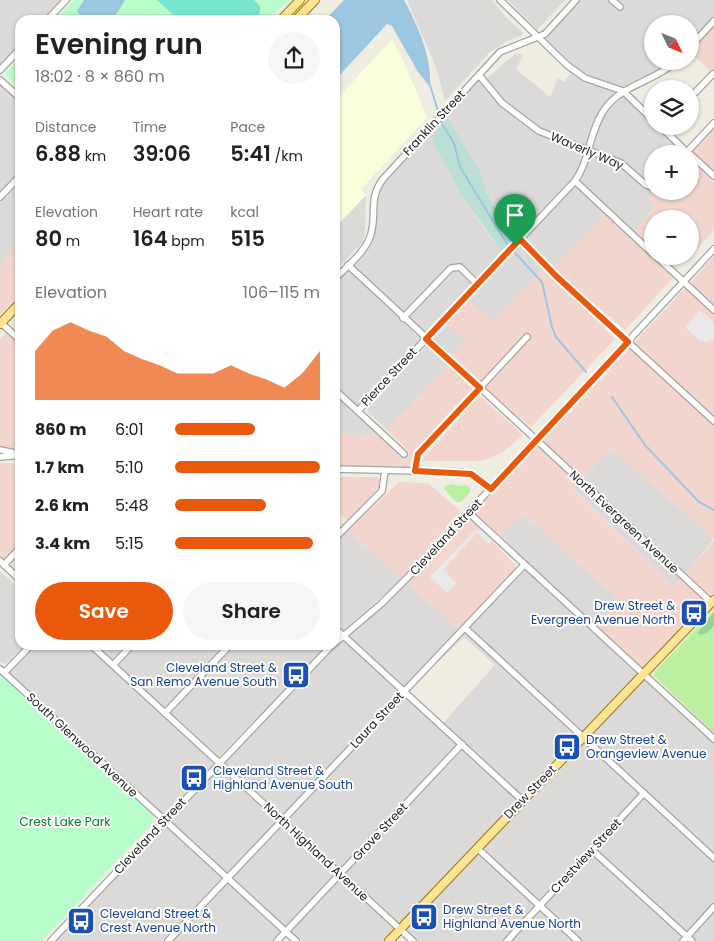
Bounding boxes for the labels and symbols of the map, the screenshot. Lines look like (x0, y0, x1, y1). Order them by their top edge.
north arrow (644, 15, 699, 70)
street label: Franklin Street (399, 86, 469, 159)
street label: Waverly Way (548, 127, 627, 174)
pin (494, 194, 536, 245)
street label: Pierce Street (357, 343, 420, 410)
street label: North Evergreen Avenue (566, 466, 683, 577)
street label: Cleveland Street (406, 495, 486, 579)
place label: Drew Street & Evergreen Avenue North (531, 597, 675, 628)
bus stop icon: Drew Street & Evergreen Avenue North (679, 598, 709, 628)
place label: Cleveland Street & San Remo Avenue South (130, 659, 277, 690)
bus stop icon: Cleveland Street & San Remo Avenue South (281, 660, 311, 690)
street label: South Glenwood Avenue (23, 688, 142, 801)
street label: Laura Street (346, 688, 407, 752)
place label: Drew Street & Orangeview Avenue (586, 731, 706, 762)
bus stop icon: Drew Street & Orangeview Avenue (552, 732, 582, 762)
street label: Drew Street (500, 761, 560, 822)
place label: Cleveland Street & Highland Avenue South (213, 762, 353, 793)
bus stop icon: Cleveland Street & Highland Avenue South (179, 763, 209, 793)
street label: Cleveland Street (110, 794, 190, 878)
street label: North Highland Avenue (260, 798, 373, 905)
street label: Grove Street (348, 799, 411, 865)
park label: Crest Lake Park (20, 813, 111, 830)
street label: Crestview Street (546, 814, 625, 897)
place label: Drew Street & Highland Avenue North (443, 901, 581, 932)
bus stop icon: Drew Street & Highland Avenue North (409, 902, 439, 932)
place label: Cleveland Street & Crest Avenue North (100, 905, 216, 936)
bus stop icon: Cleveland Street & Crest Avenue North (66, 906, 96, 936)

